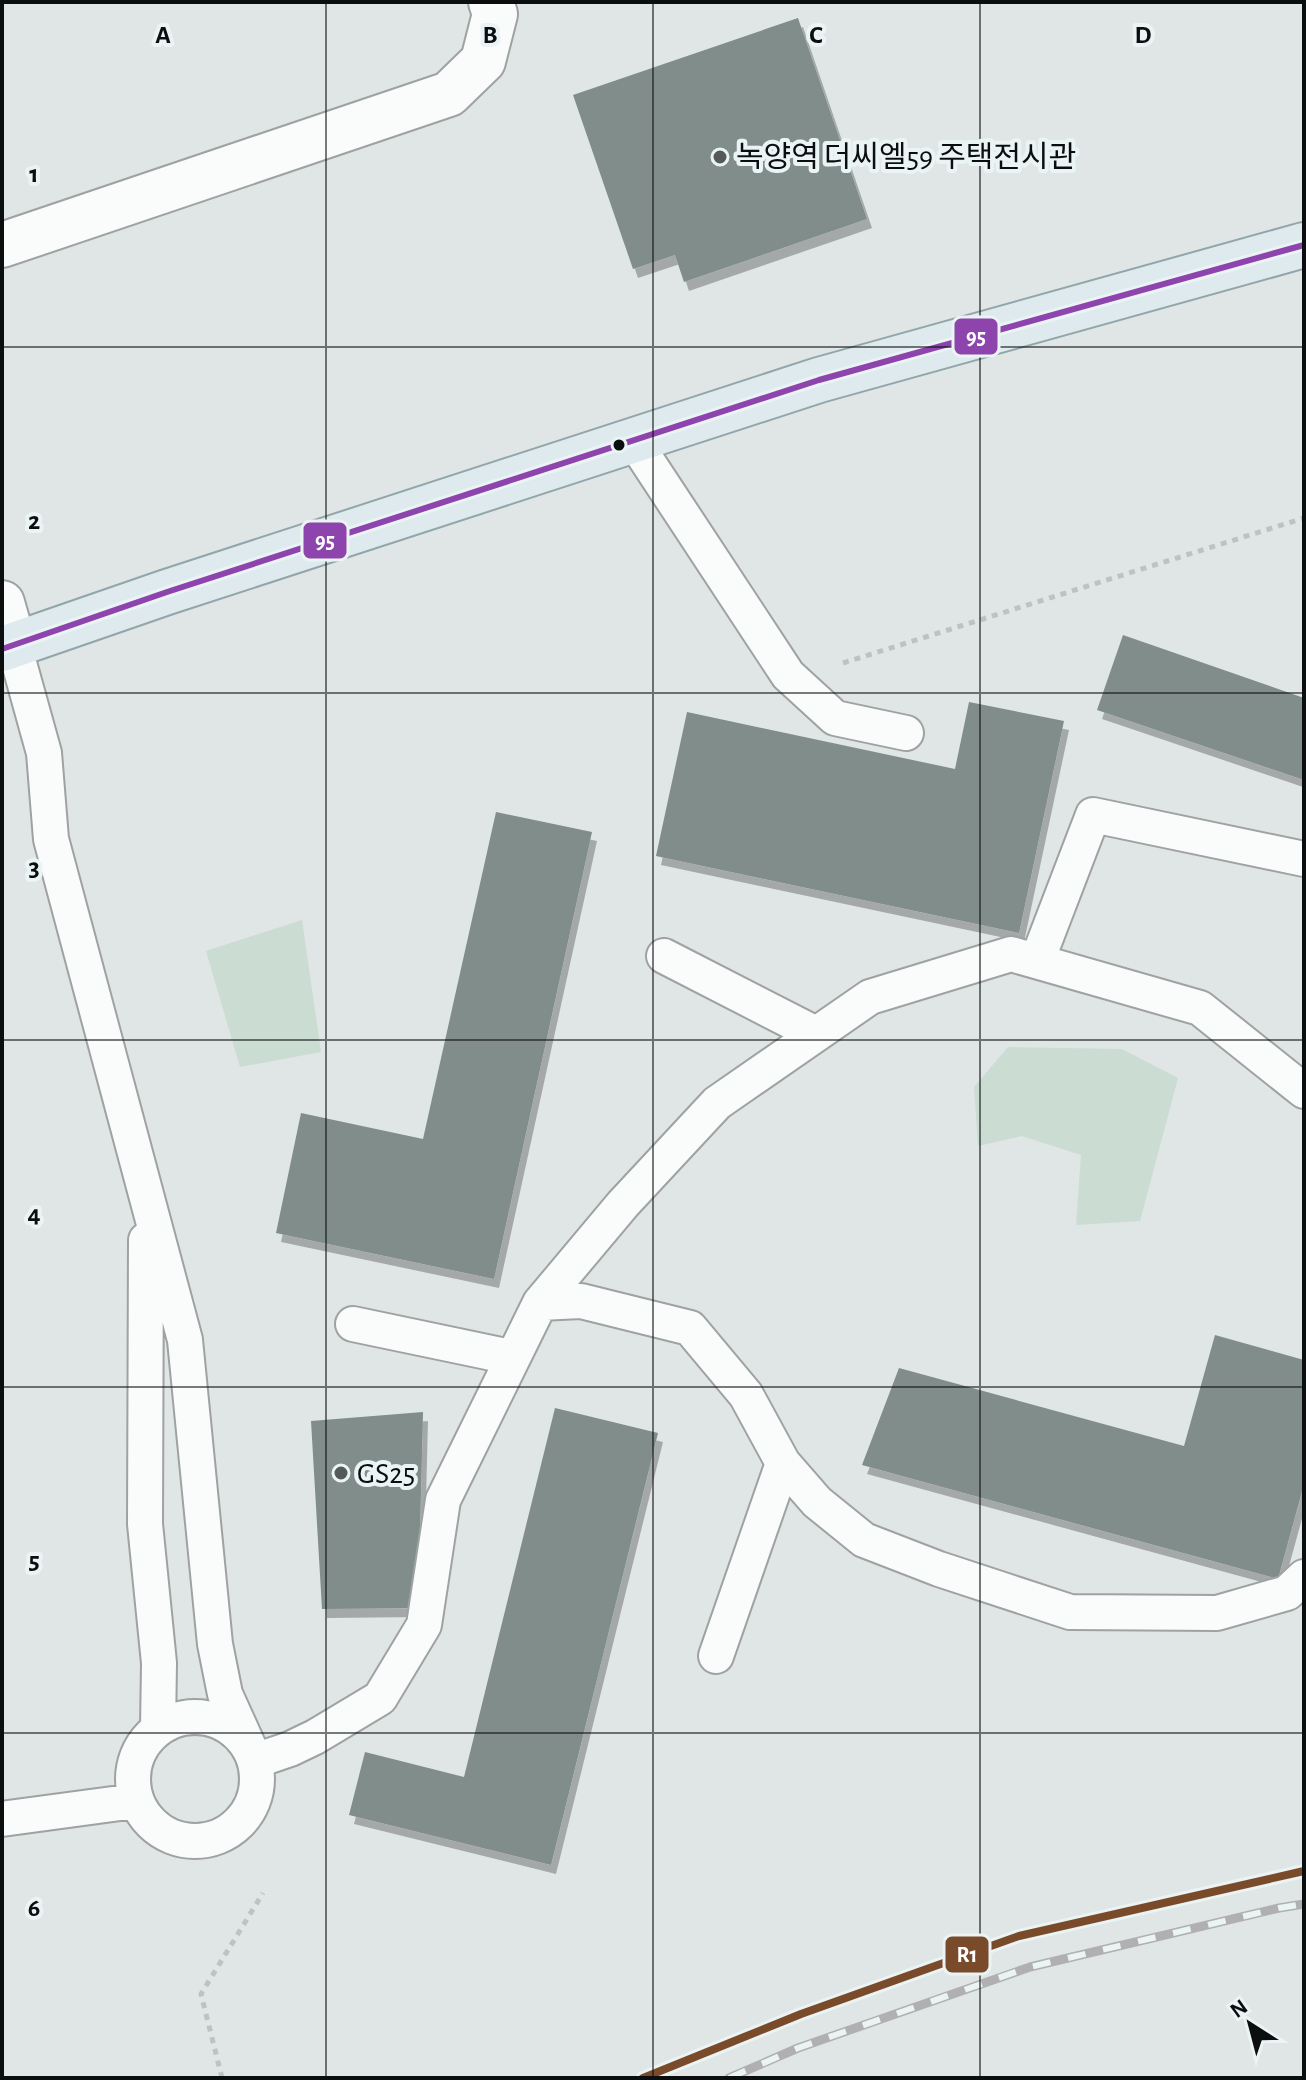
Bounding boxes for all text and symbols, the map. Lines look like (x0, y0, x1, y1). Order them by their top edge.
text: A (155, 22, 171, 48)
text: B (482, 22, 498, 48)
text: C (809, 22, 823, 48)
text: D (1134, 22, 1152, 48)
place label: 녹양역 더씨엘59 주택전시관 (736, 141, 1076, 173)
marker: 녹양역 더씨엘59 주택전시관 (711, 148, 729, 166)
text: 1 (29, 161, 39, 187)
line badge: 95 (953, 317, 999, 356)
text: 95 (966, 326, 986, 348)
unlabelled marker (611, 437, 627, 453)
text: 2 (28, 508, 40, 534)
line badge: 95 (302, 521, 348, 560)
text: 95 (315, 530, 335, 552)
text: 3 (28, 855, 40, 881)
text: 4 (27, 1201, 41, 1227)
place label: GS25 (357, 1459, 415, 1489)
marker: GS25 (332, 1464, 350, 1482)
text: 5 (28, 1548, 40, 1574)
text: 6 (28, 1895, 40, 1921)
line badge: R1 (944, 1935, 990, 1974)
text: R1 (957, 1944, 977, 1966)
north arrow (1210, 1984, 1290, 2064)
text: N (1226, 1995, 1251, 2022)

